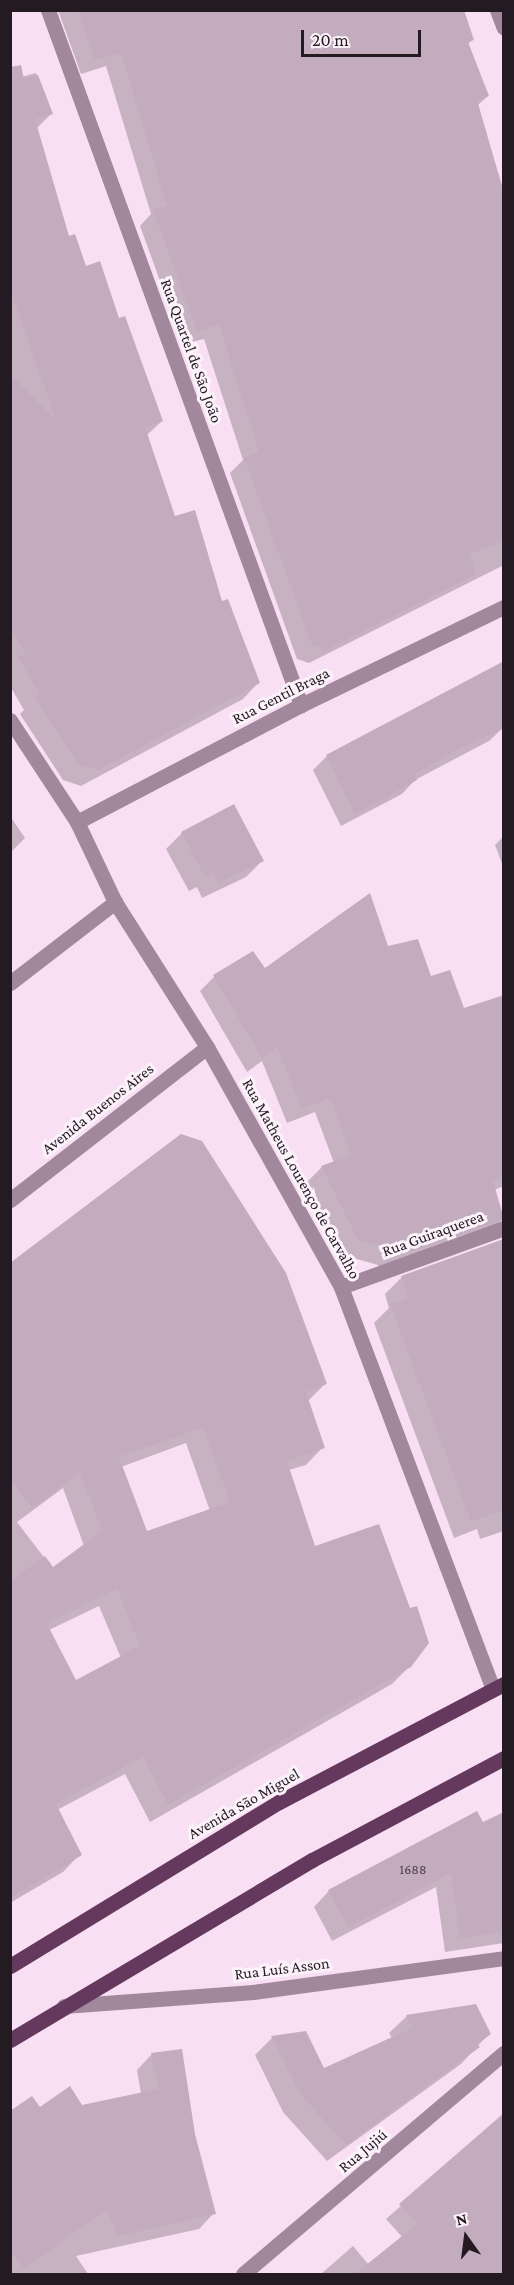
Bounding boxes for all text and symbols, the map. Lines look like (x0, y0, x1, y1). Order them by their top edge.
scale bar (304, 18, 424, 56)
text: 20 m (312, 30, 349, 50)
street label: Rua Quartel de São João (156, 276, 226, 426)
street label: Rua Gentil Braga (229, 663, 333, 729)
street label: Avenida Buenos Aires (38, 1059, 158, 1159)
street label: Rua Matheus Lourenço de Carvalho (238, 1075, 364, 1283)
street label: Rua Guiraquerea (380, 1207, 486, 1261)
street label: Avenida São Miguel (185, 1764, 303, 1844)
house number: 1688 (400, 1861, 426, 1877)
street label: Rua Luís Asson (233, 1954, 331, 1984)
street label: Rua Jujiú (335, 2125, 391, 2177)
north arrow (436, 2207, 496, 2267)
text: N (454, 2209, 469, 2229)

